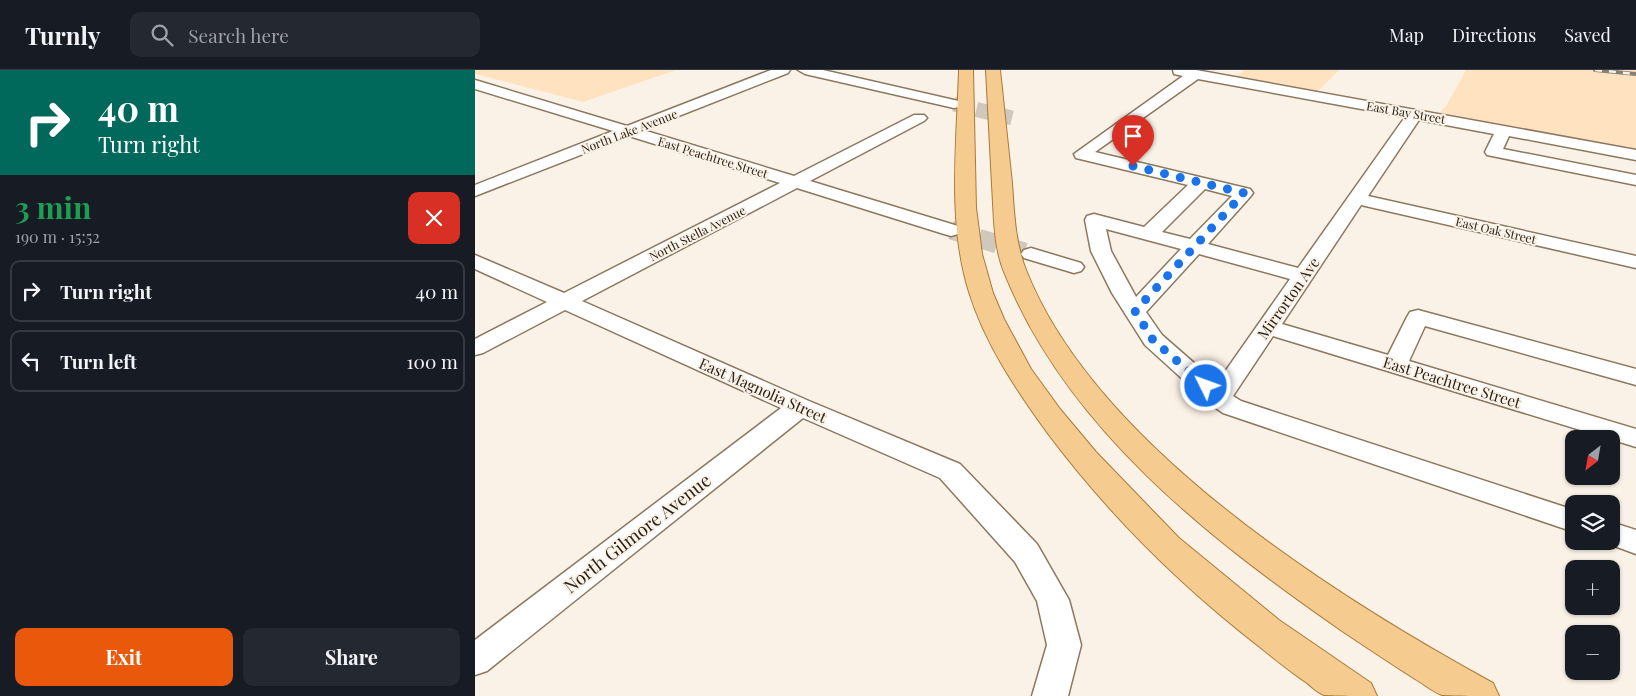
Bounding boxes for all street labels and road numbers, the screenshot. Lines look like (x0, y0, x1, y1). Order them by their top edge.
street label: East Bay Street (1365, 97, 1448, 127)
street label: North Lake Avenue (579, 105, 679, 157)
street label: East Peachtree Street (656, 133, 771, 182)
street label: North Stella Avenue (646, 202, 748, 264)
street label: East Oak Street (1454, 213, 1539, 247)
street label: Mirrorton Ave (1252, 253, 1324, 343)
street label: East Peachtree Street (1381, 352, 1524, 413)
street label: East Magnolia Street (696, 353, 830, 427)
street label: North Gilmore Avenue (558, 468, 716, 598)

